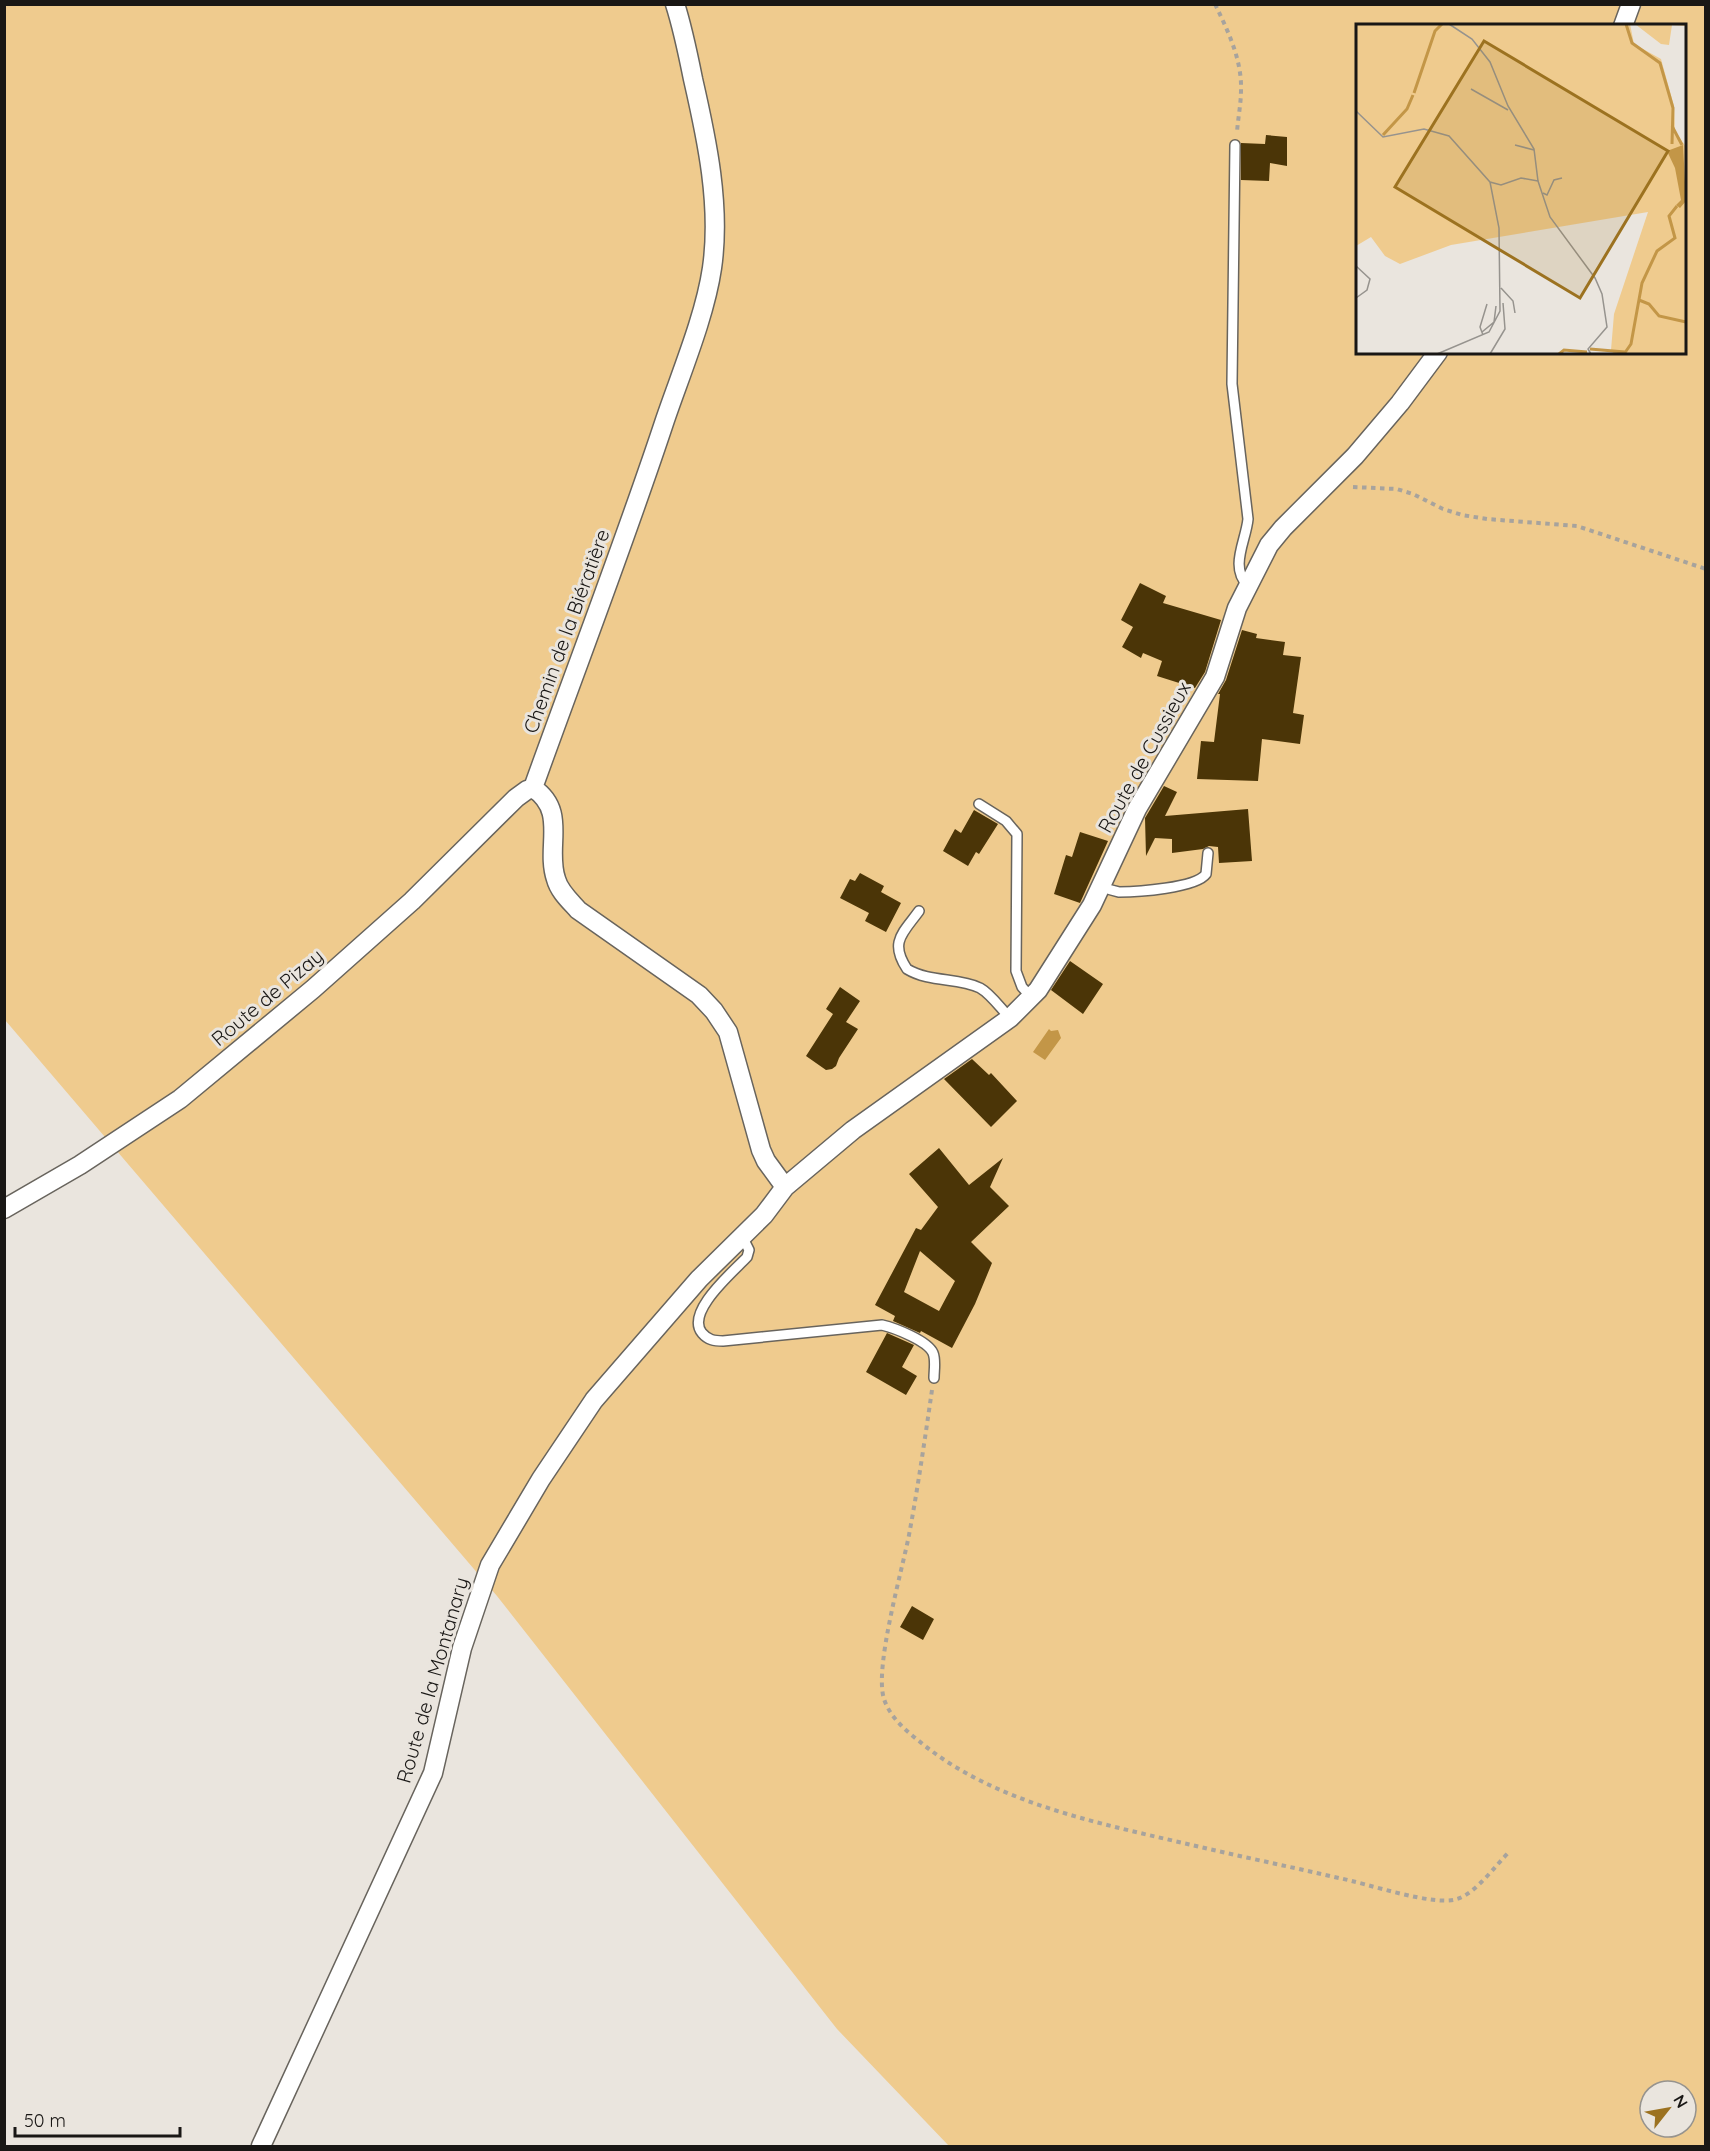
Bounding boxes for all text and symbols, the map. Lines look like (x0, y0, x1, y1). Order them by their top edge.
inset map (1356, 24, 1686, 354)
street label: Chemin de la Biératière (517, 526, 615, 736)
street label: Route de Cussieux (1092, 677, 1196, 837)
street label: Route de Pizay (206, 943, 328, 1051)
street label: Route de la Montanary (391, 1574, 473, 1786)
north arrow (1638, 2079, 1698, 2139)
text: N (1669, 2091, 1692, 2111)
scale bar (15, 2100, 180, 2138)
text: 50 m (24, 2109, 66, 2132)

